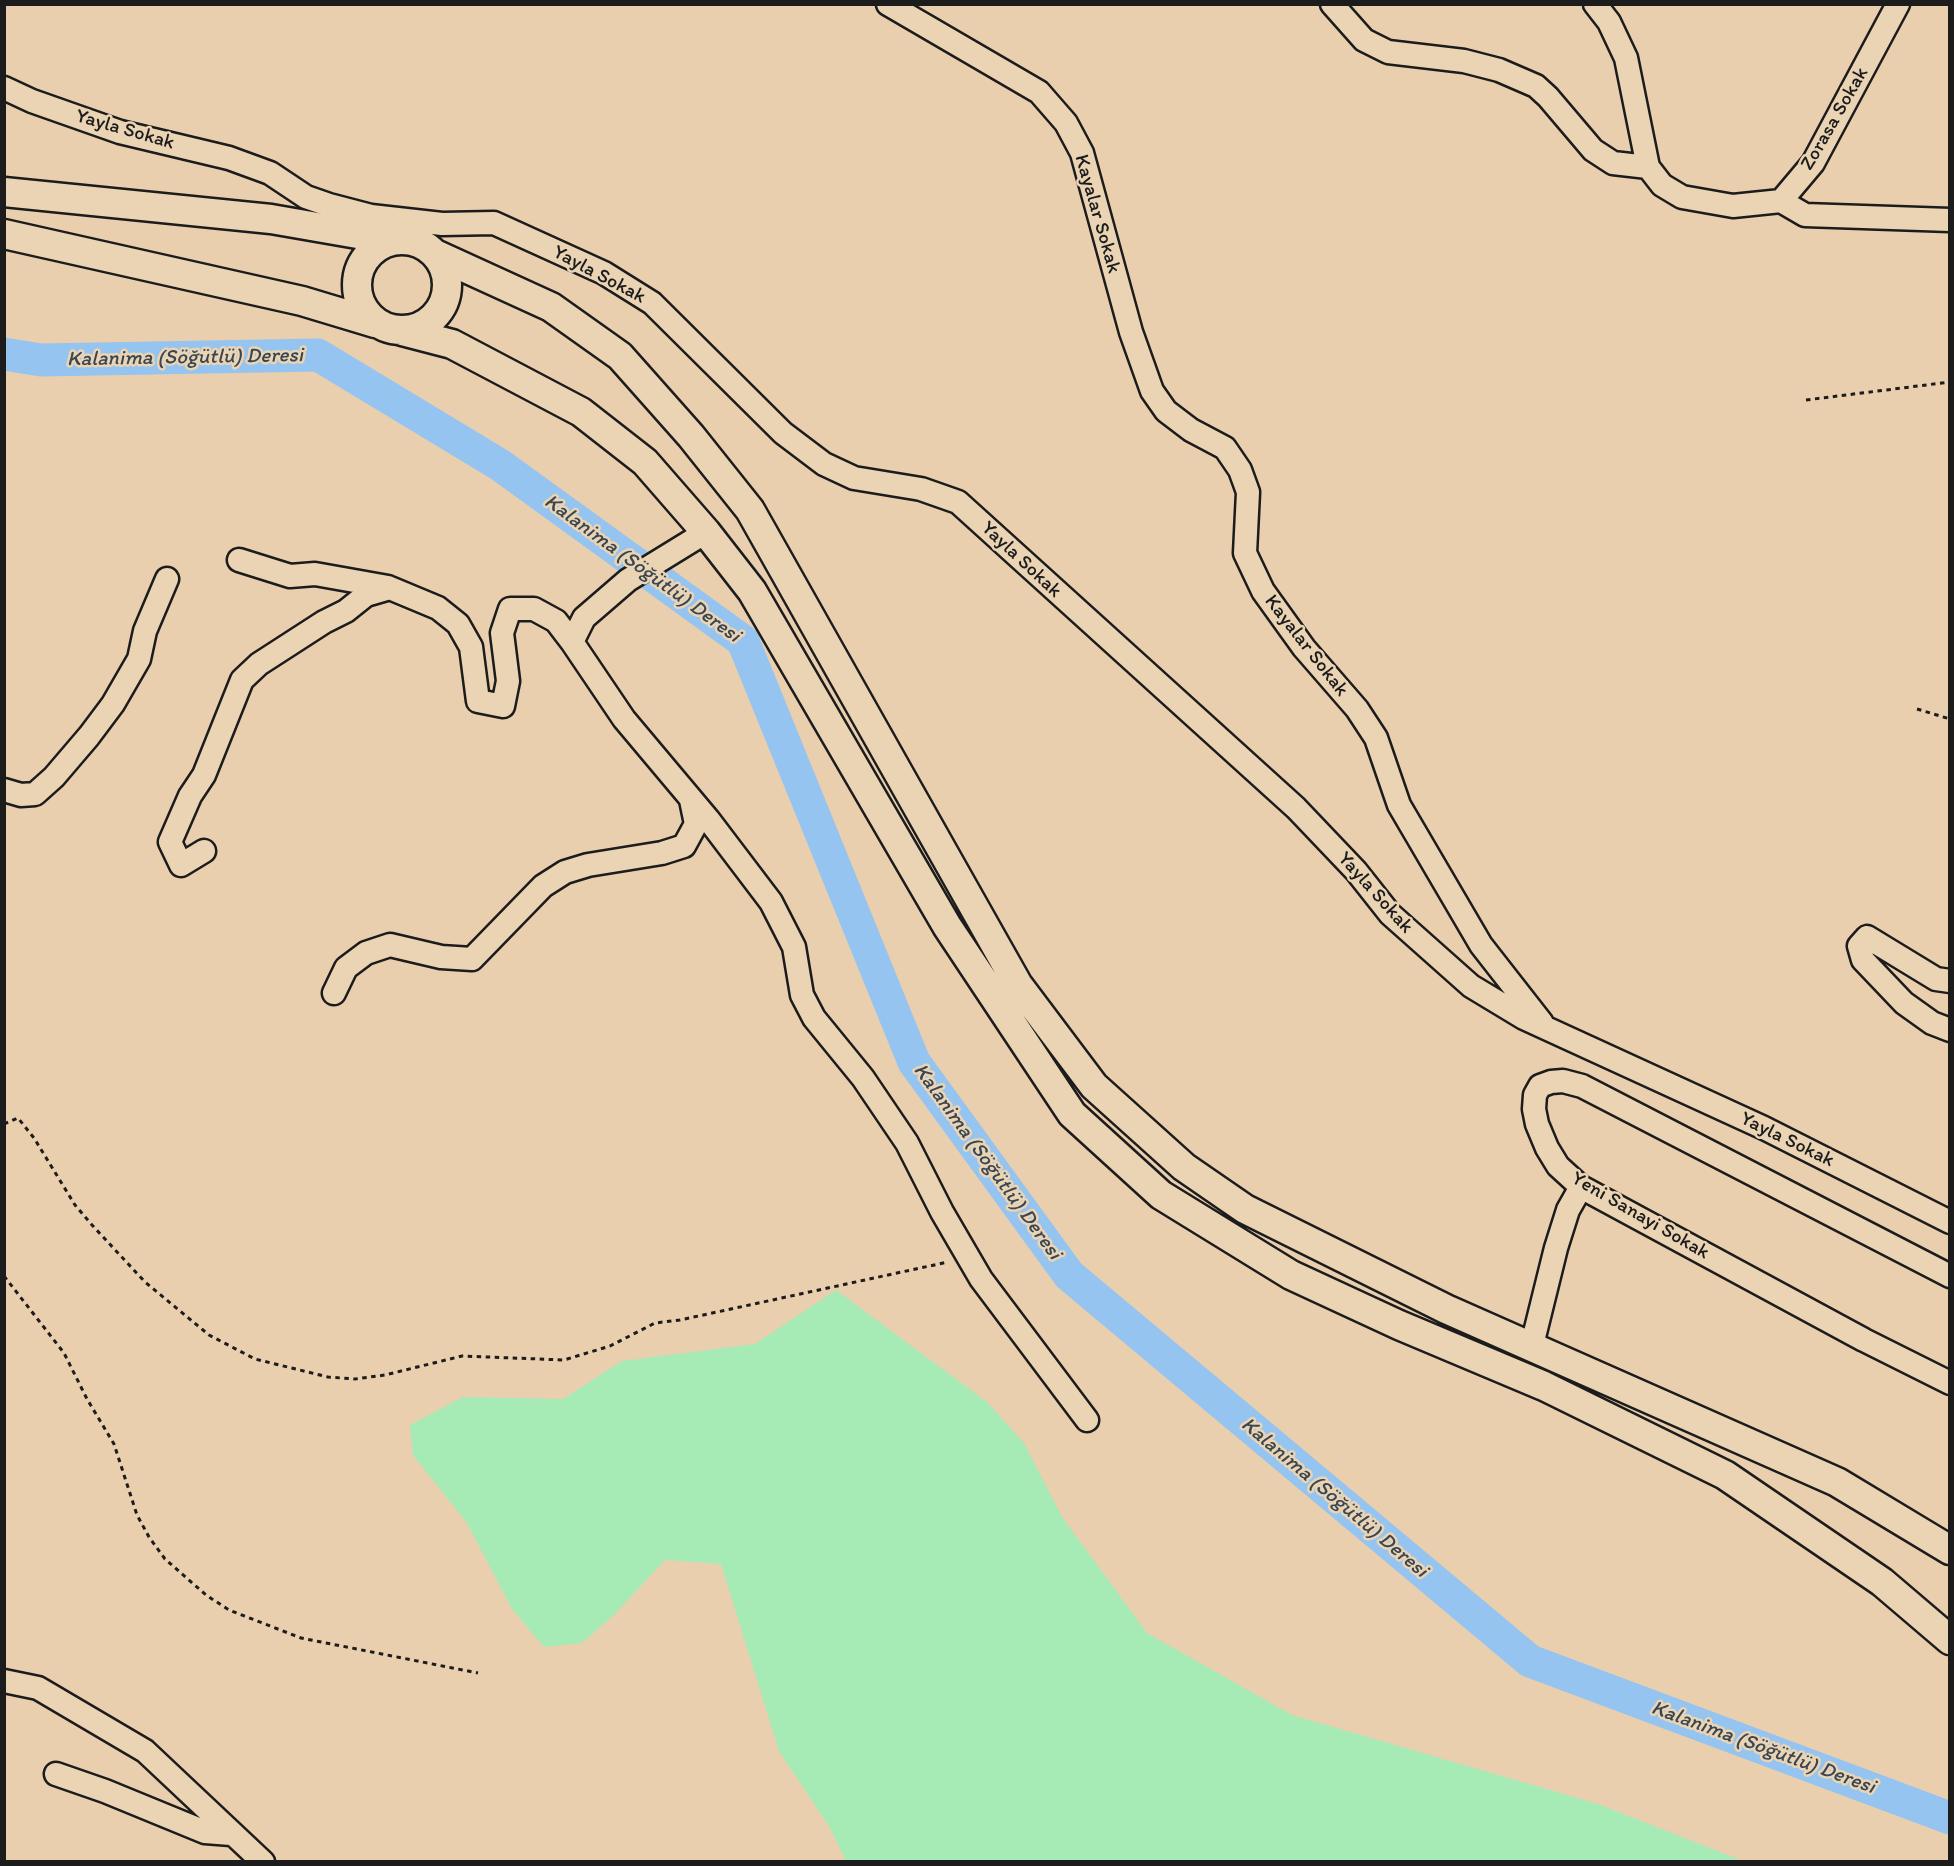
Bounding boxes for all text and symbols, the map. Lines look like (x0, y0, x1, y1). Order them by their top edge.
street label: Zorasa Sokak (1796, 63, 1874, 175)
street label: Yayla Sokak (73, 104, 177, 156)
street label: Kayalar Sokak (1069, 152, 1125, 276)
street label: Yayla Sokak (549, 241, 649, 309)
water label: Kalanima (Söğütlü) Deresi (67, 343, 303, 373)
water label: Kalanima (Söğütlü) Deresi (539, 489, 745, 649)
street label: Yayla Sokak (976, 517, 1066, 603)
street label: Kayalar Sokak (1259, 590, 1353, 702)
street label: Yayla Sokak (1332, 847, 1418, 939)
water label: Kalanima (Söğütlü) Deresi (907, 1059, 1067, 1265)
street label: Yayla Sokak (1736, 1107, 1838, 1173)
street label: Yeni Sanayi Sokak (1567, 1167, 1713, 1265)
water label: Kalanima (Söğütlü) Deresi (1235, 1412, 1433, 1584)
water label: Kalanima (Söğütlü) Deresi (1648, 1696, 1878, 1800)

